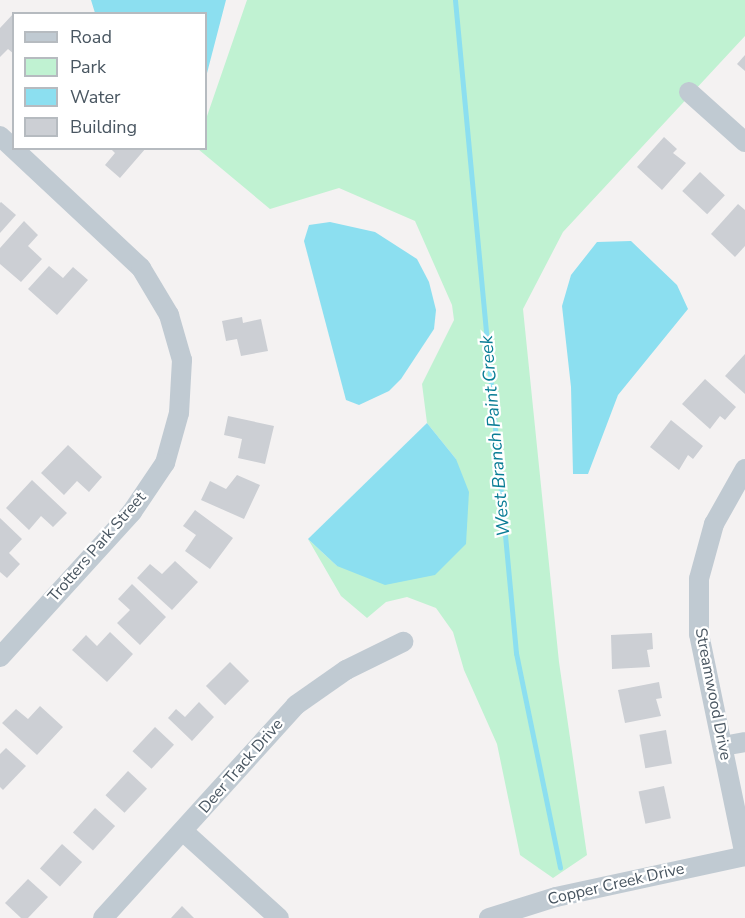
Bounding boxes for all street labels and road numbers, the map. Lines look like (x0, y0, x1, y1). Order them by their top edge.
street label: Trotters Park Street (44, 488, 150, 606)
street label: Streamwood Drive (691, 626, 735, 762)
street label: Deer Track Drive (195, 715, 287, 817)
street label: Copper Creek Drive (546, 859, 686, 909)

